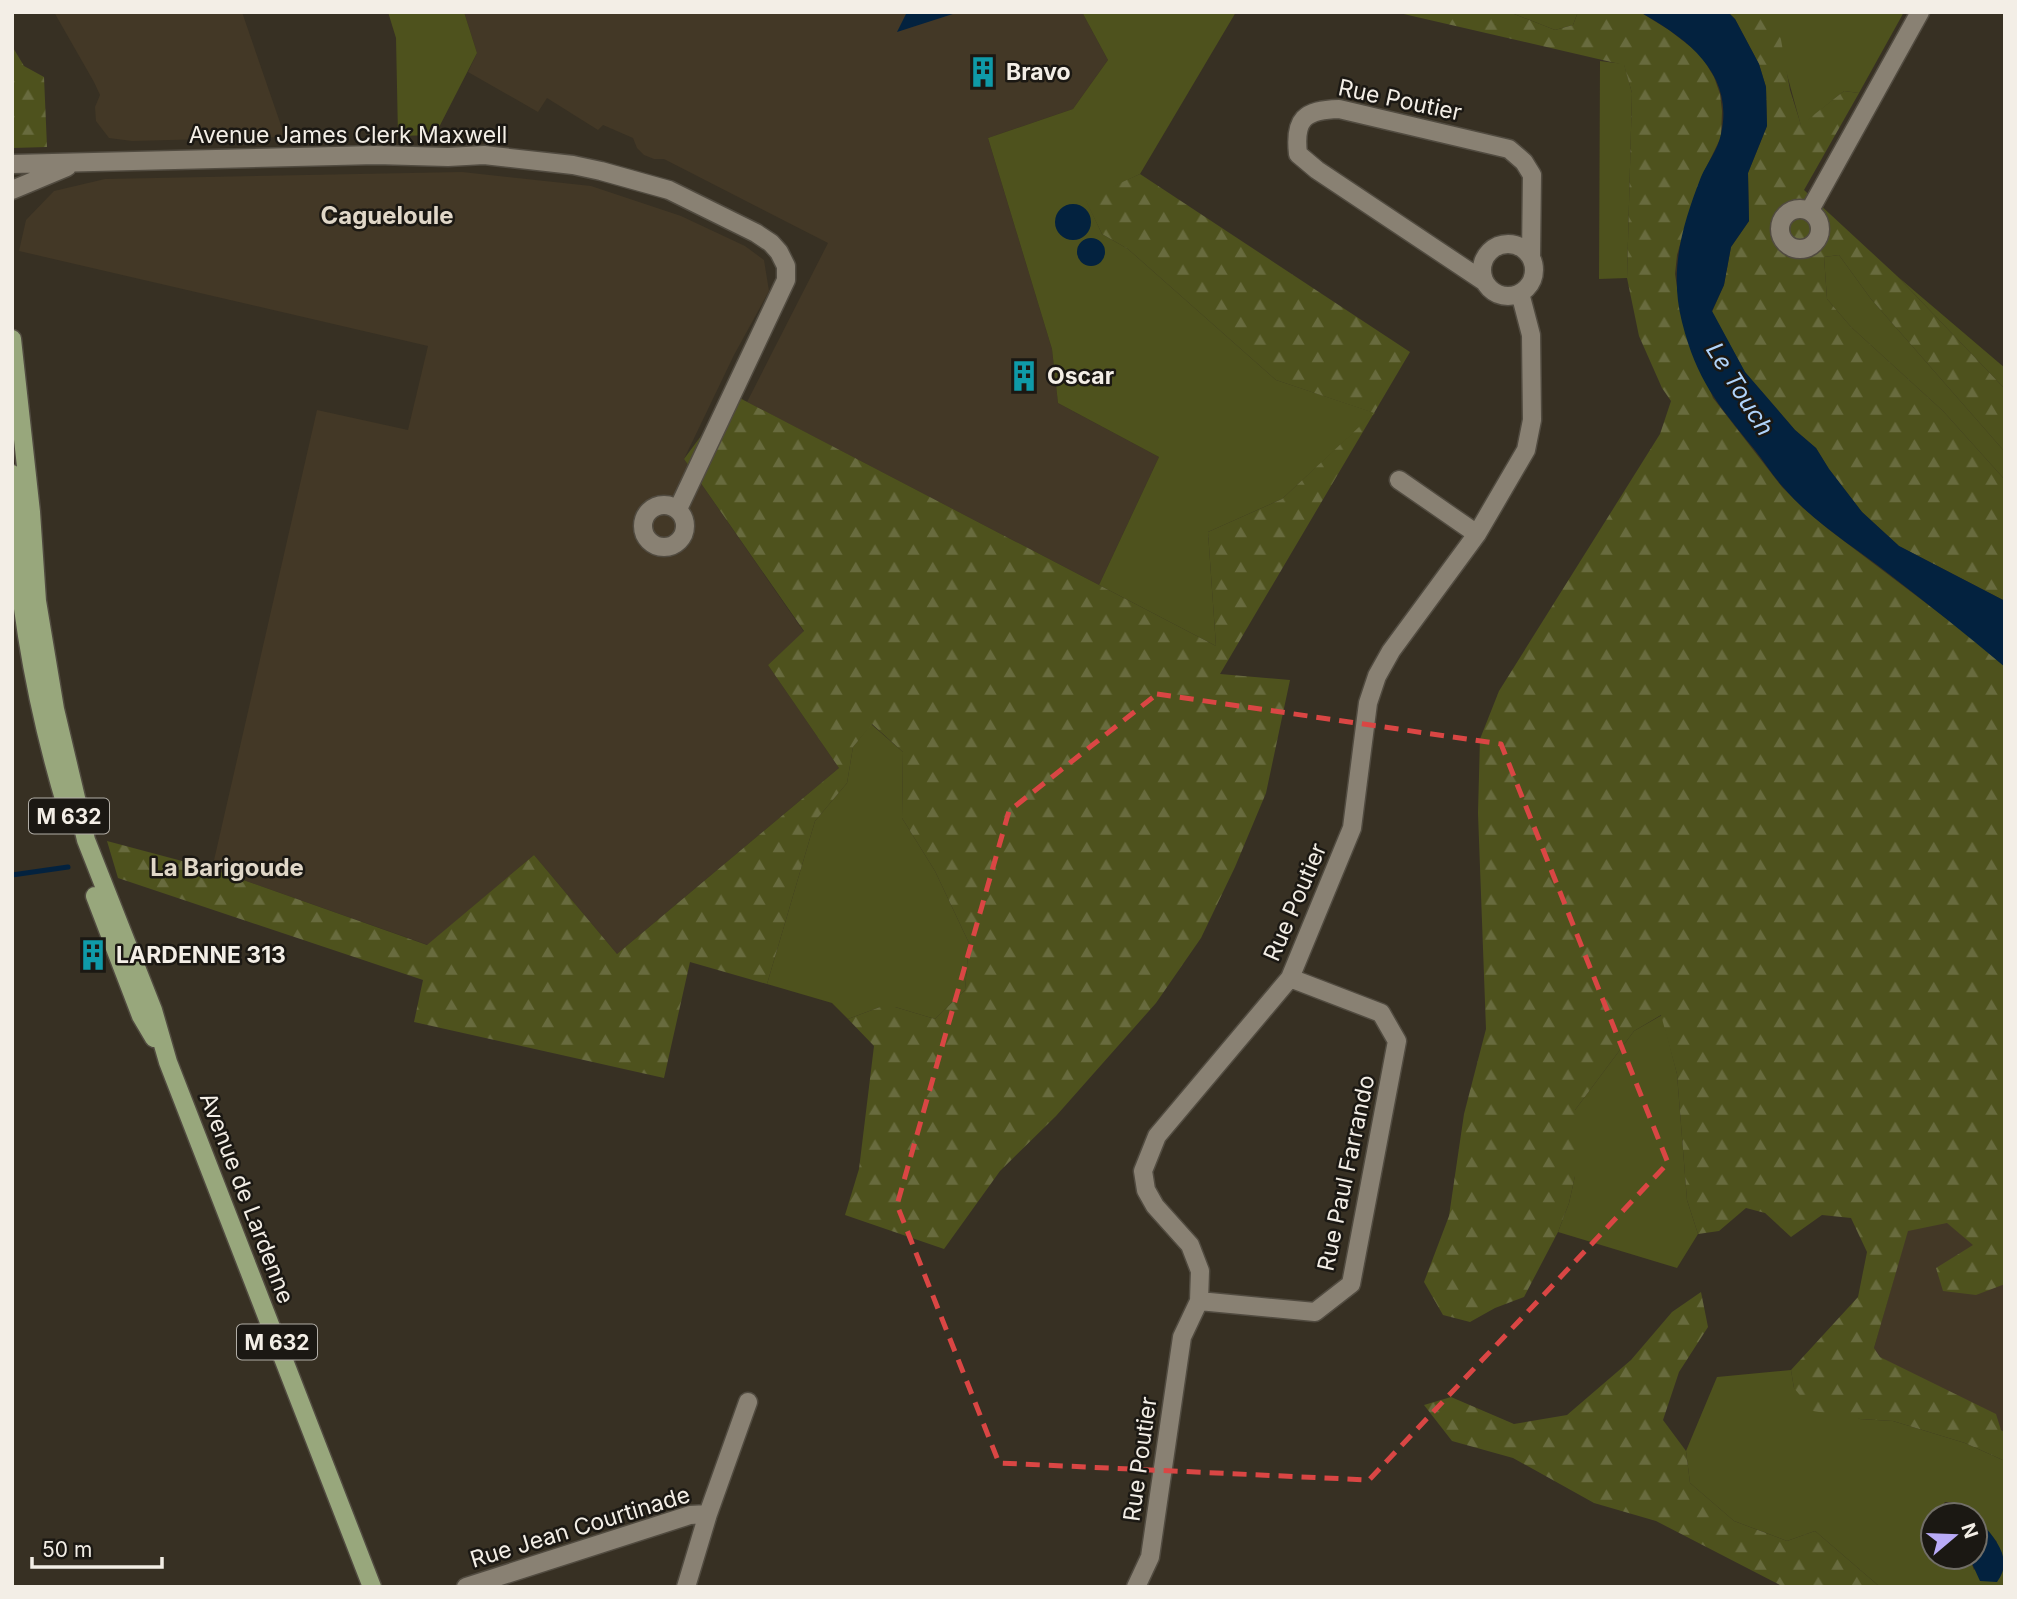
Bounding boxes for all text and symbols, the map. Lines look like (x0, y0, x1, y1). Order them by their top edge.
building icon: Bravo (966, 55, 1000, 89)
place label: Bravo (1006, 58, 1071, 86)
street label: Rue Poutier (1336, 73, 1465, 127)
street label: Avenue James Clerk Maxwell (189, 121, 507, 149)
district label: Cagueloule (320, 201, 454, 230)
water label: Le Touch (1700, 337, 1780, 441)
building icon: Oscar (1007, 359, 1041, 393)
place label: Oscar (1047, 362, 1114, 390)
road number: M 632 (29, 798, 109, 834)
street label: Rue Poutier (1258, 839, 1333, 965)
district label: La Barigoude (150, 853, 304, 882)
building icon: LARDENNE 313 (76, 938, 110, 972)
place label: LARDENNE 313 (116, 941, 286, 969)
street label: Rue Paul Farrando (1312, 1073, 1380, 1273)
street label: Avenue de Lardenne (194, 1089, 300, 1307)
road number: M 632 (237, 1324, 317, 1360)
street label: Rue Poutier (1117, 1395, 1163, 1523)
street label: Rue Jean Courtinade (467, 1480, 693, 1574)
north arrow (1919, 1501, 1989, 1571)
text: N (1956, 1520, 1983, 1541)
scale bar (32, 1526, 161, 1570)
text: 50 m (42, 1537, 92, 1562)

